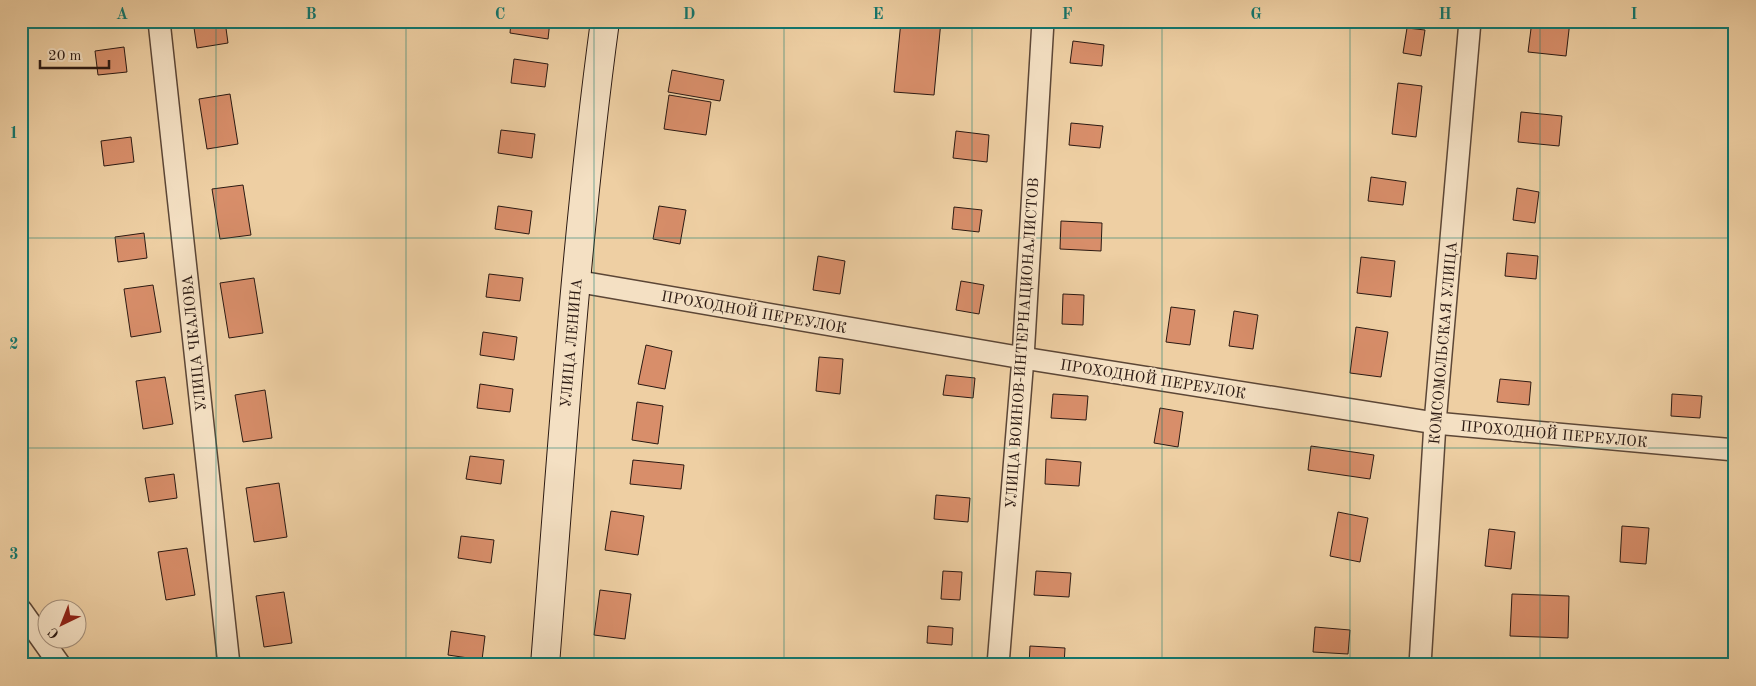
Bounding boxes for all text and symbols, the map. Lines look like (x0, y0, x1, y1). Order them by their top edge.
text: A (116, 7, 128, 23)
text: B (305, 7, 317, 23)
text: C (495, 7, 505, 23)
text: D (683, 7, 695, 23)
text: E (872, 7, 884, 23)
text: F (1062, 7, 1073, 23)
text: G (1250, 7, 1262, 23)
text: H (1438, 7, 1452, 23)
text: I (1630, 7, 1638, 23)
scale bar (40, 38, 109, 70)
text: 20 m (48, 49, 82, 64)
text: 1 (9, 126, 19, 142)
street label: УЛИЦА ВОИНОВ-ИНТЕРНАЦИОНАЛИСТОВ (1004, 177, 1043, 509)
street label: КОМСОМОЛЬСКАЯ УЛИЦА (1428, 240, 1461, 445)
street label: УЛИЦА ЧКАЛОВА (181, 273, 210, 412)
street label: УЛИЦА ЛЕНИНА (559, 277, 586, 408)
street label: ПРОХОДНОЙ ПЕРЕУЛОК (660, 286, 848, 337)
text: 2 (9, 337, 19, 353)
street label: ПРОХОДНОЙ ПЕРЕУЛОК (1059, 354, 1247, 403)
street label: ПРОХОДНОЙ ПЕРЕУЛОК (1460, 416, 1649, 451)
text: 3 (9, 547, 19, 563)
north arrow (38, 598, 88, 648)
text: С (46, 625, 62, 641)

